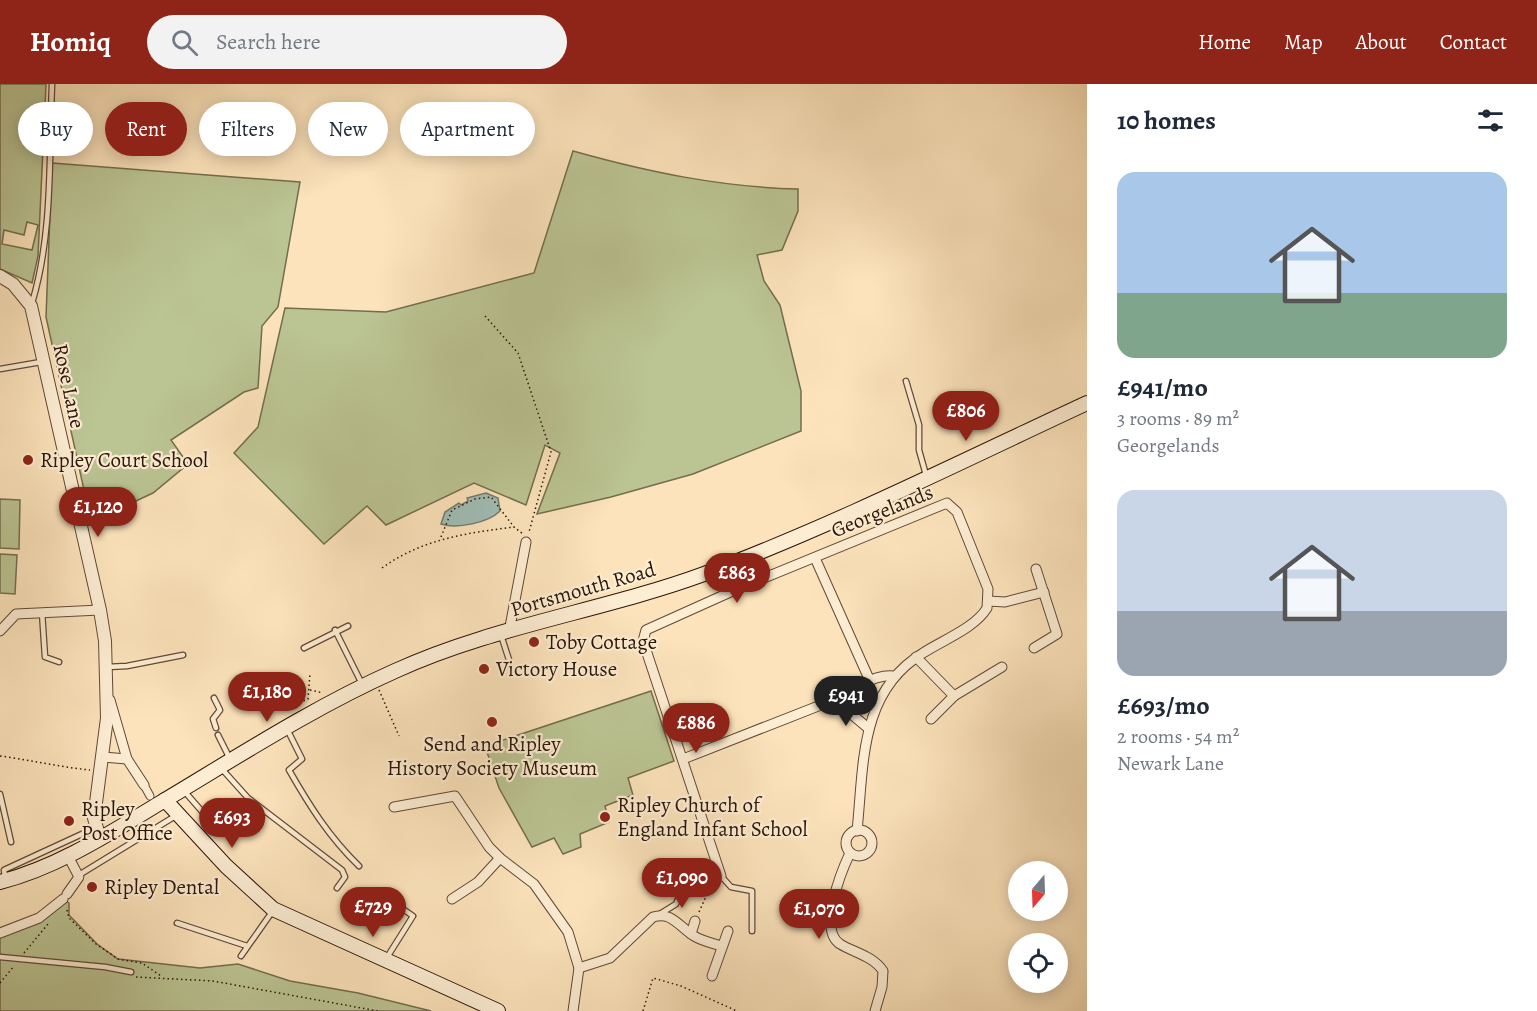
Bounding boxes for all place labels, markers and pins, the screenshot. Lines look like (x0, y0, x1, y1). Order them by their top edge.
pin: £806 (930, 391, 1002, 442)
place label: Ripley Court School (40, 446, 208, 474)
marker: Ripley Court School (21, 453, 35, 467)
pin: £1,120 (49, 487, 147, 538)
pin: £863 (701, 553, 773, 604)
place label: Toby Cottage (546, 628, 657, 656)
marker: Toby Cottage (527, 635, 541, 649)
place label: Victory House (495, 655, 617, 683)
marker: Victory House (477, 662, 491, 676)
pin: £1,180 (218, 672, 316, 723)
pin: £941 (810, 676, 882, 727)
pin: £886 (660, 703, 732, 754)
marker: Send and Ripley History Society Museum (485, 715, 499, 729)
place label: Send and Ripley History Society Museum (387, 730, 597, 782)
place label: Ripley Church of England Infant School (617, 791, 808, 843)
place label: Ripley Post Office (81, 795, 173, 847)
pin: £693 (196, 798, 268, 849)
marker: Ripley Church of England Infant School (598, 810, 612, 824)
marker: Ripley Post Office (62, 814, 76, 828)
pin: £1,090 (633, 858, 731, 909)
place label: Ripley Dental (104, 873, 219, 901)
marker: Ripley Dental (85, 880, 99, 894)
pin: £729 (337, 887, 409, 938)
pin: £1,070 (770, 889, 868, 940)

